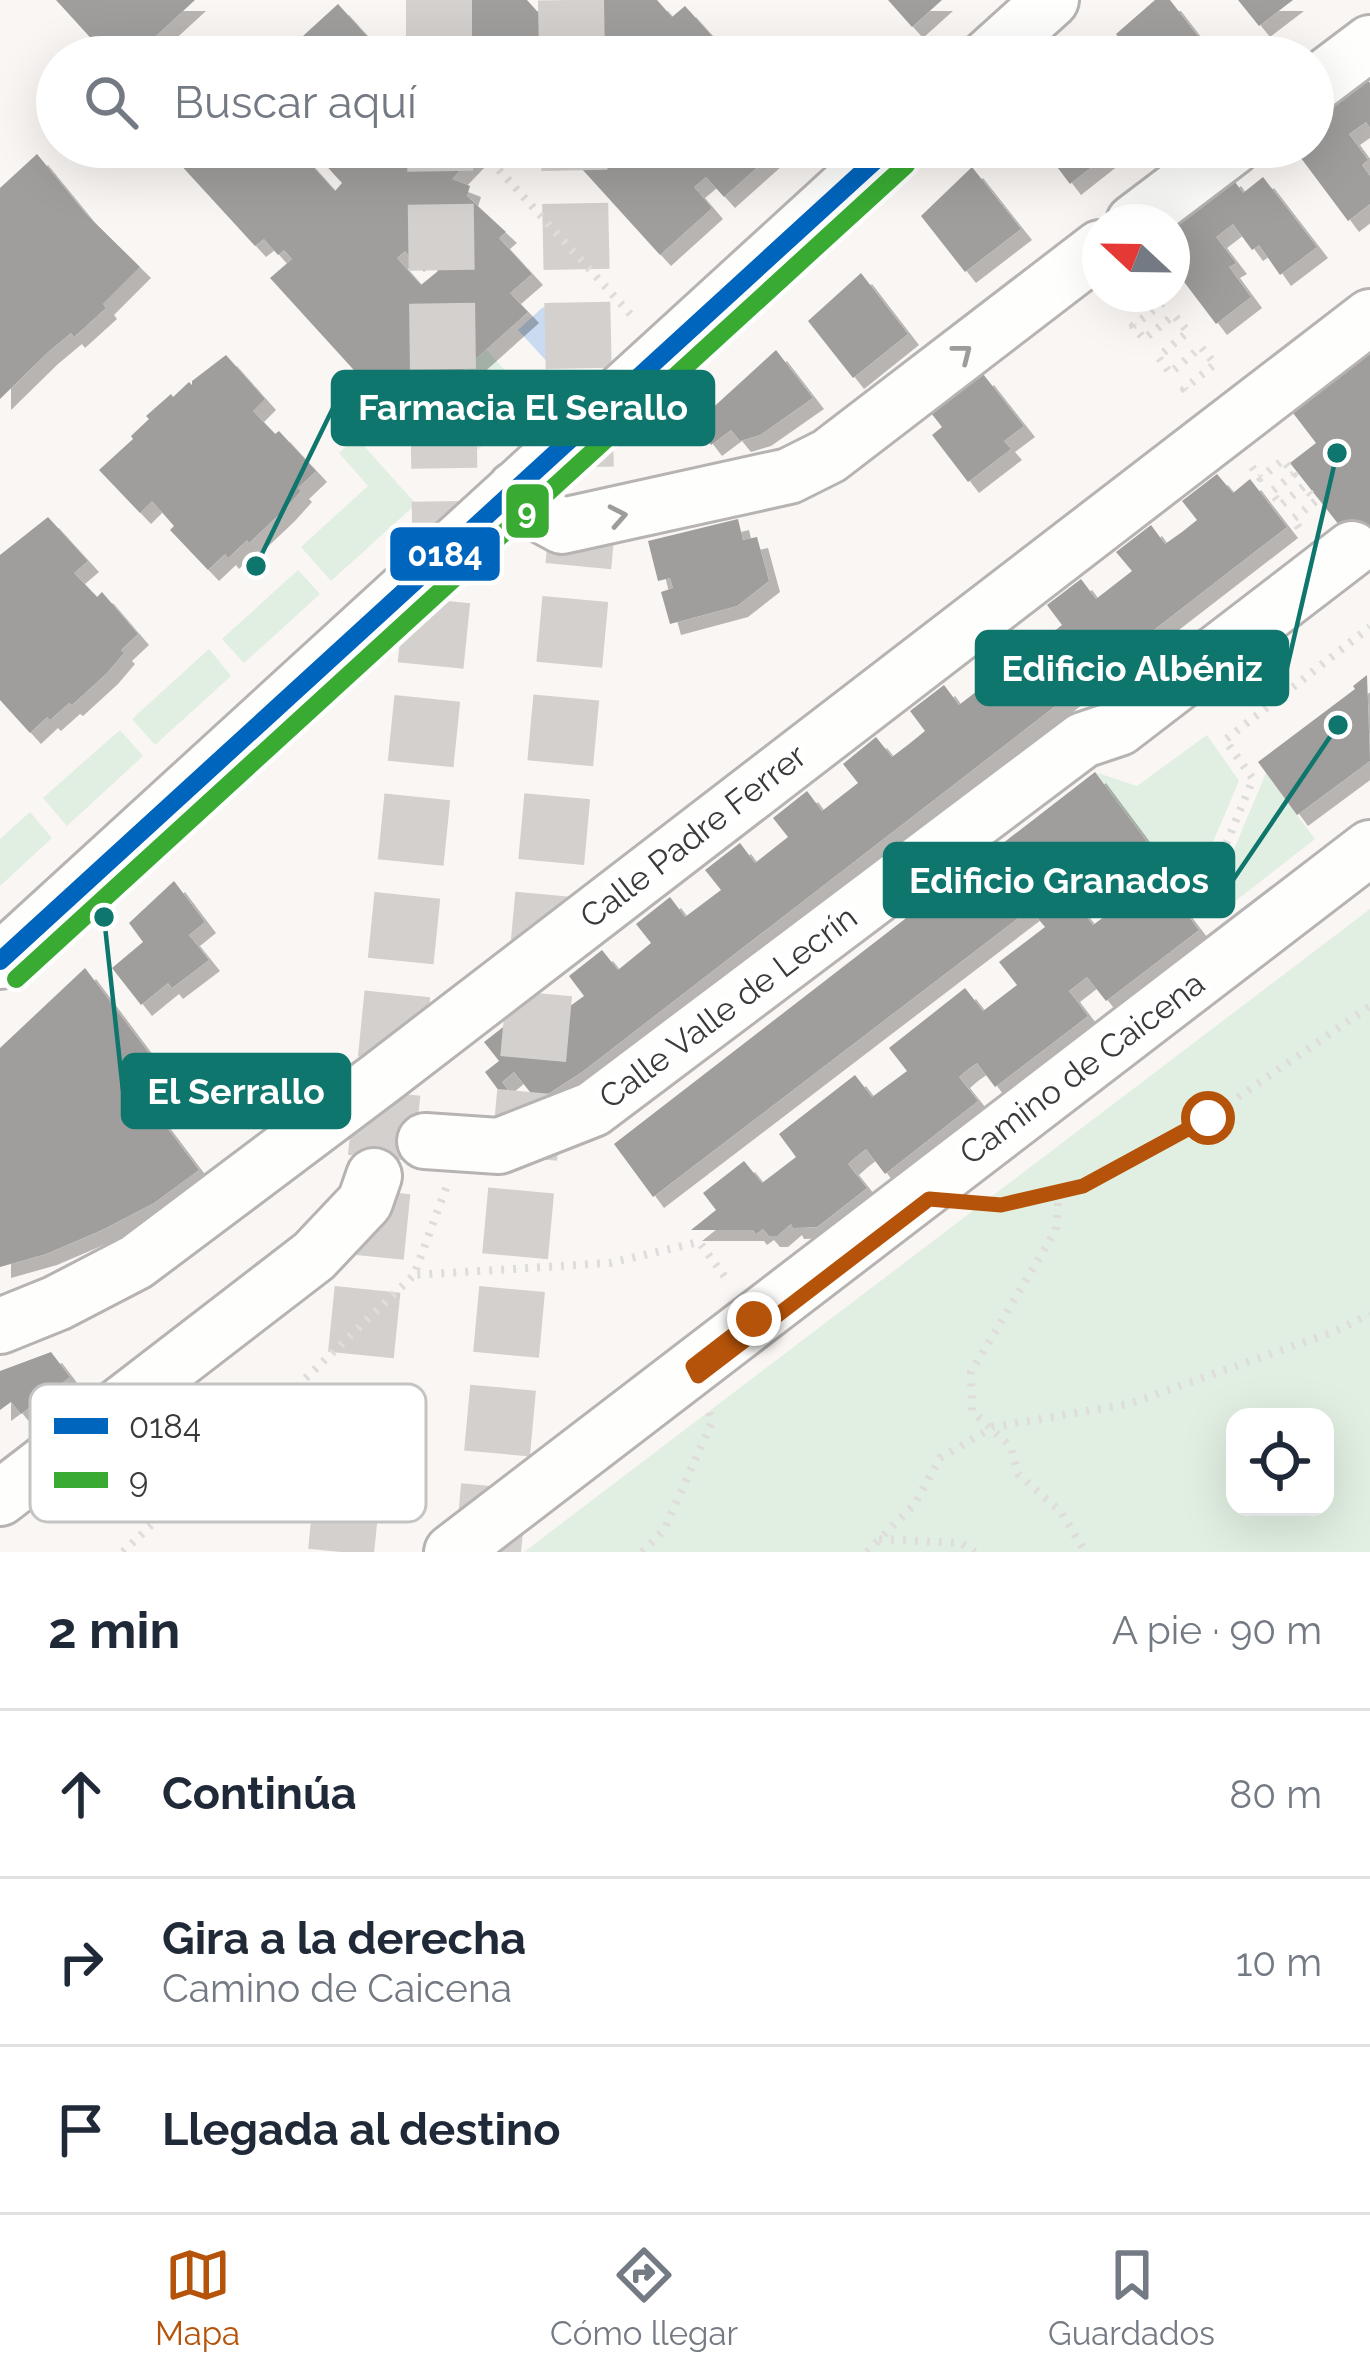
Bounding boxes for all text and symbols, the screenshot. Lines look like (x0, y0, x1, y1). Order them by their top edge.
search box (36, 36, 1334, 168)
icon: search (78, 69, 144, 135)
text: Buscar aquí (174, 76, 417, 129)
north arrow (1082, 204, 1190, 312)
one-way arrow (950, 345, 972, 367)
callout: Farmacia El Serallo (333, 372, 713, 444)
text: Farmacia El Serallo (358, 386, 688, 428)
line badge: 9 (504, 482, 551, 540)
text: 9 (517, 492, 537, 531)
one-way arrow (607, 504, 627, 529)
line badge: 0184 (388, 525, 502, 583)
text: 0184 (407, 535, 483, 574)
callout: Edificio Albéniz (977, 632, 1287, 704)
text: Edificio Albéniz (1001, 647, 1263, 689)
street label: Calle Padre Ferrer (572, 736, 814, 936)
callout: Edificio Granados (885, 844, 1233, 916)
text: Edificio Granados (909, 859, 1209, 901)
street label: Calle Valle de Lecrín (592, 897, 864, 1117)
street label: Camino de Caicena (952, 963, 1212, 1173)
callout: El Serrallo (123, 1055, 349, 1127)
text: El Serrallo (147, 1070, 325, 1112)
route start (1181, 1091, 1235, 1145)
route end (727, 1292, 781, 1346)
legend (30, 1384, 426, 1522)
text: 0184 (129, 1407, 201, 1446)
map controls (1226, 1408, 1334, 1516)
button: locate (1226, 1408, 1334, 1516)
text: 9 (129, 1461, 148, 1500)
text: 2 min (48, 1600, 180, 1660)
text: A pie · 90 m (1112, 1607, 1322, 1653)
icon: ahead (48, 1761, 114, 1827)
text: Continúa (162, 1767, 357, 1820)
text: 80 m (1229, 1771, 1322, 1817)
text: Gira a la derecha (162, 1912, 526, 1965)
icon: right (48, 1929, 114, 1995)
text: 10 m (1236, 1939, 1322, 1985)
text: Camino de Caicena (162, 1965, 512, 2011)
icon: arrive (48, 2097, 114, 2163)
text: Llegada al destino (162, 2103, 561, 2156)
tab: Mapa (155, 2242, 240, 2353)
tab: Cómo llegar (550, 2242, 738, 2353)
tab: Guardados (1048, 2242, 1215, 2353)

